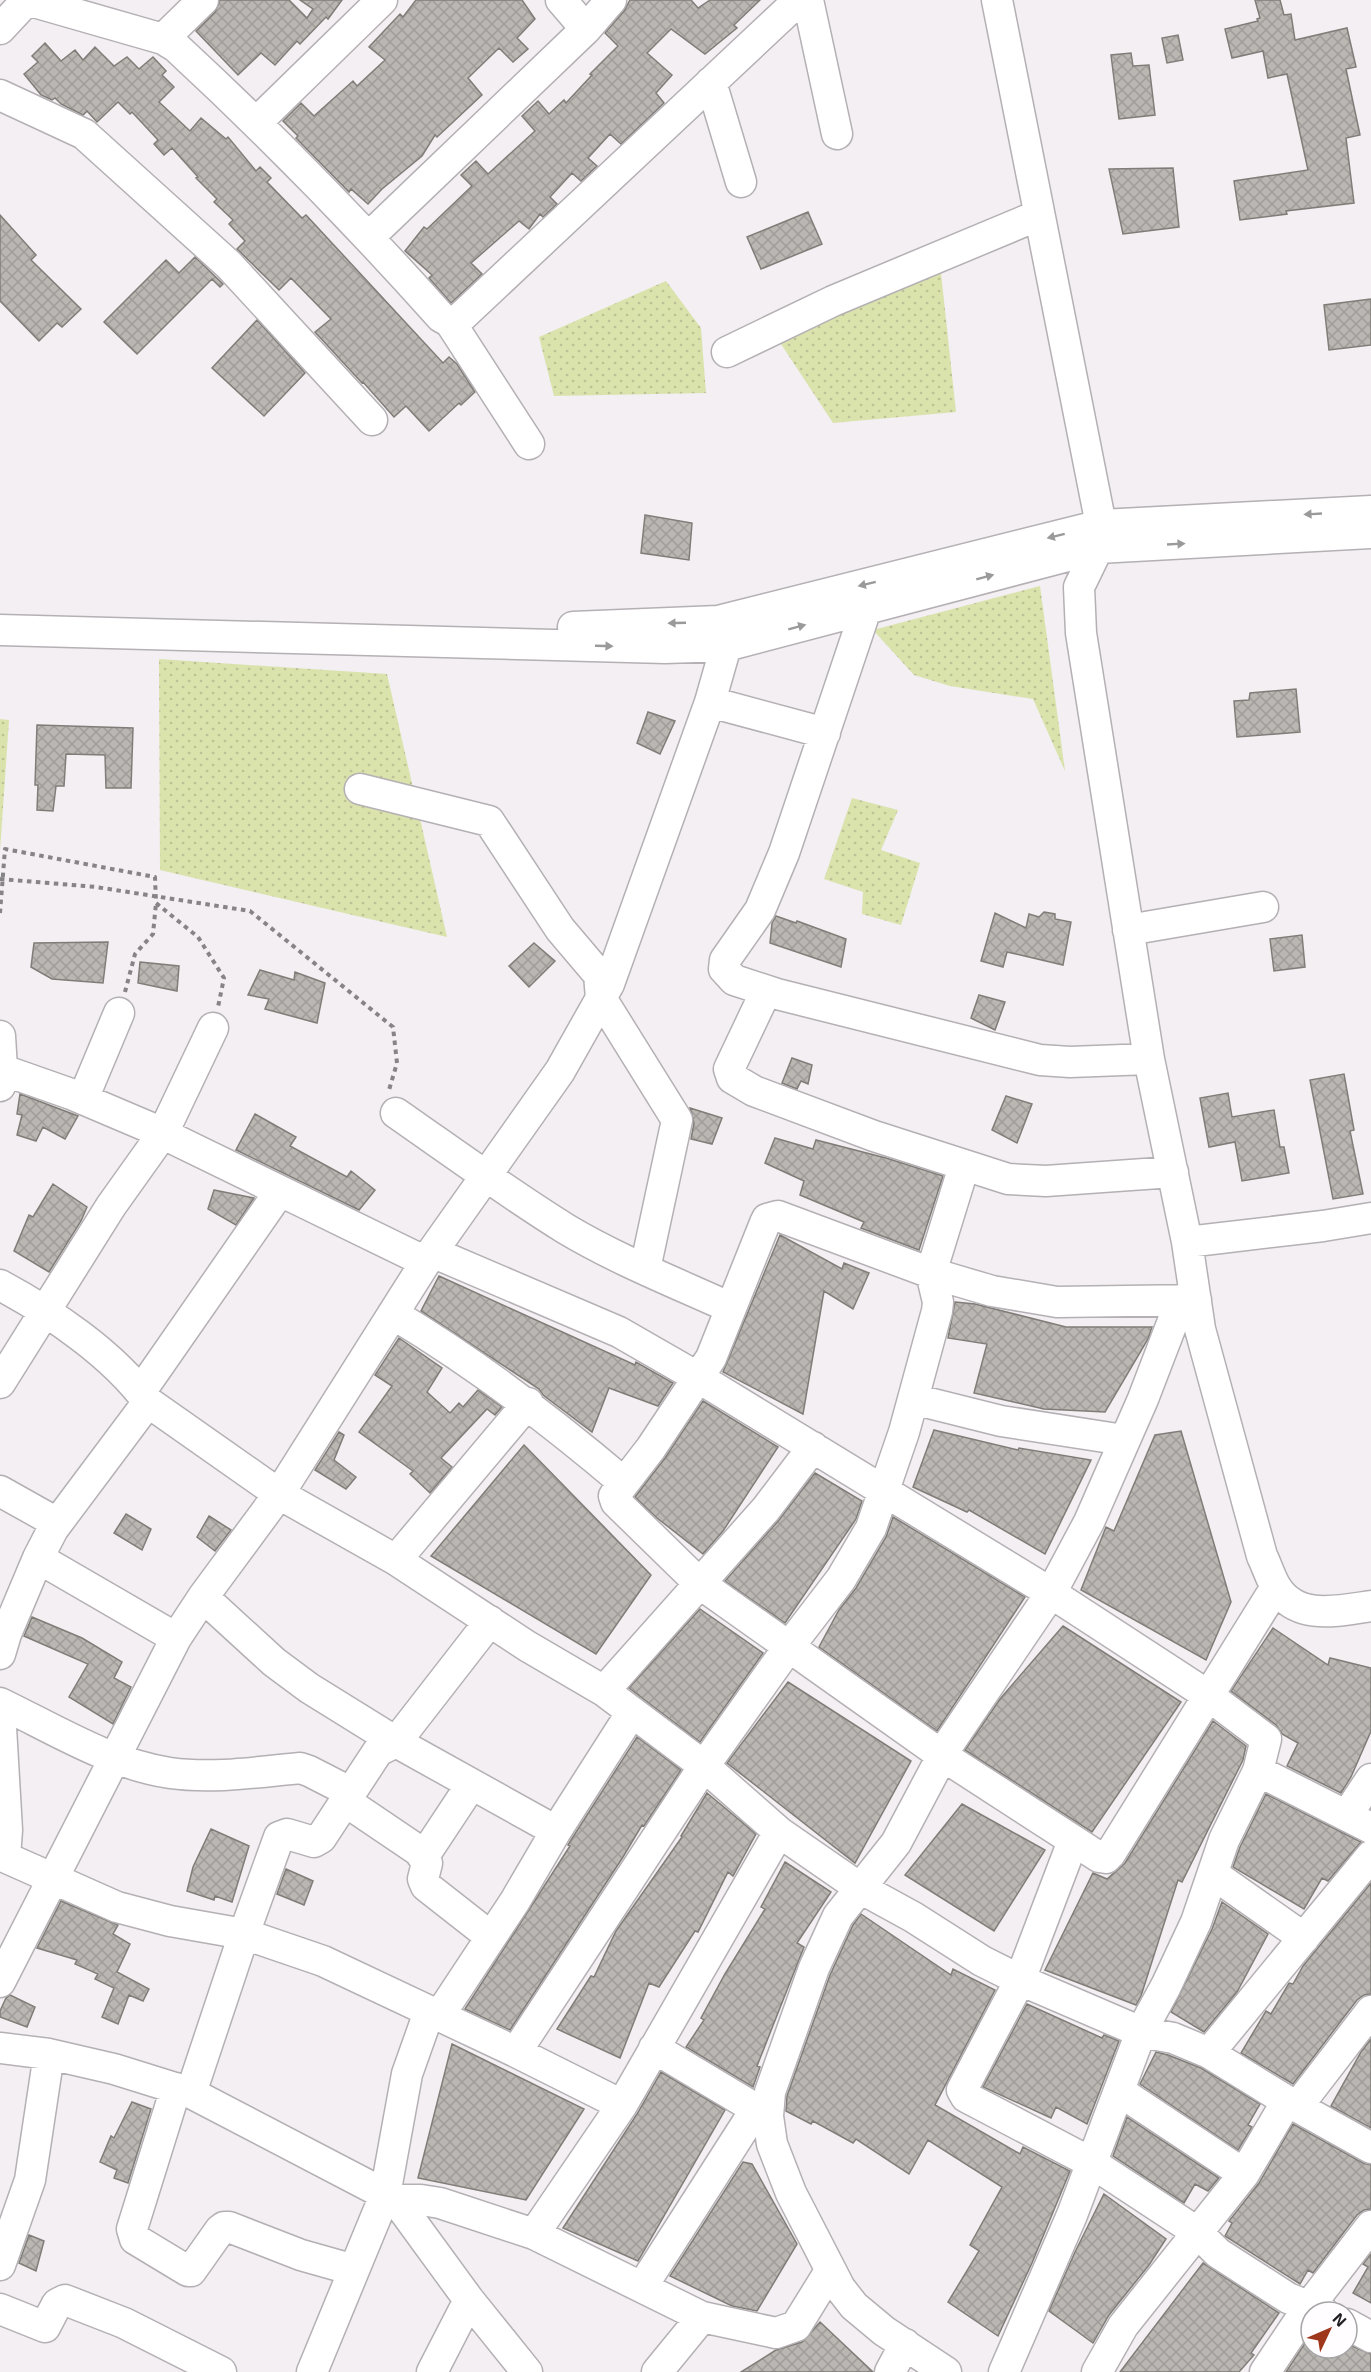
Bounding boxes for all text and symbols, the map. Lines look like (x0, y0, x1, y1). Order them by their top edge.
one-way arrow (1303, 510, 1322, 519)
one-way arrow (1047, 532, 1065, 541)
one-way arrow (1167, 539, 1186, 548)
one-way arrow (976, 572, 995, 582)
one-way arrow (858, 579, 876, 589)
one-way arrow (667, 618, 686, 628)
one-way arrow (788, 622, 806, 631)
one-way arrow (595, 641, 614, 651)
north arrow (1299, 2300, 1359, 2360)
text: N (1329, 2308, 1351, 2330)

